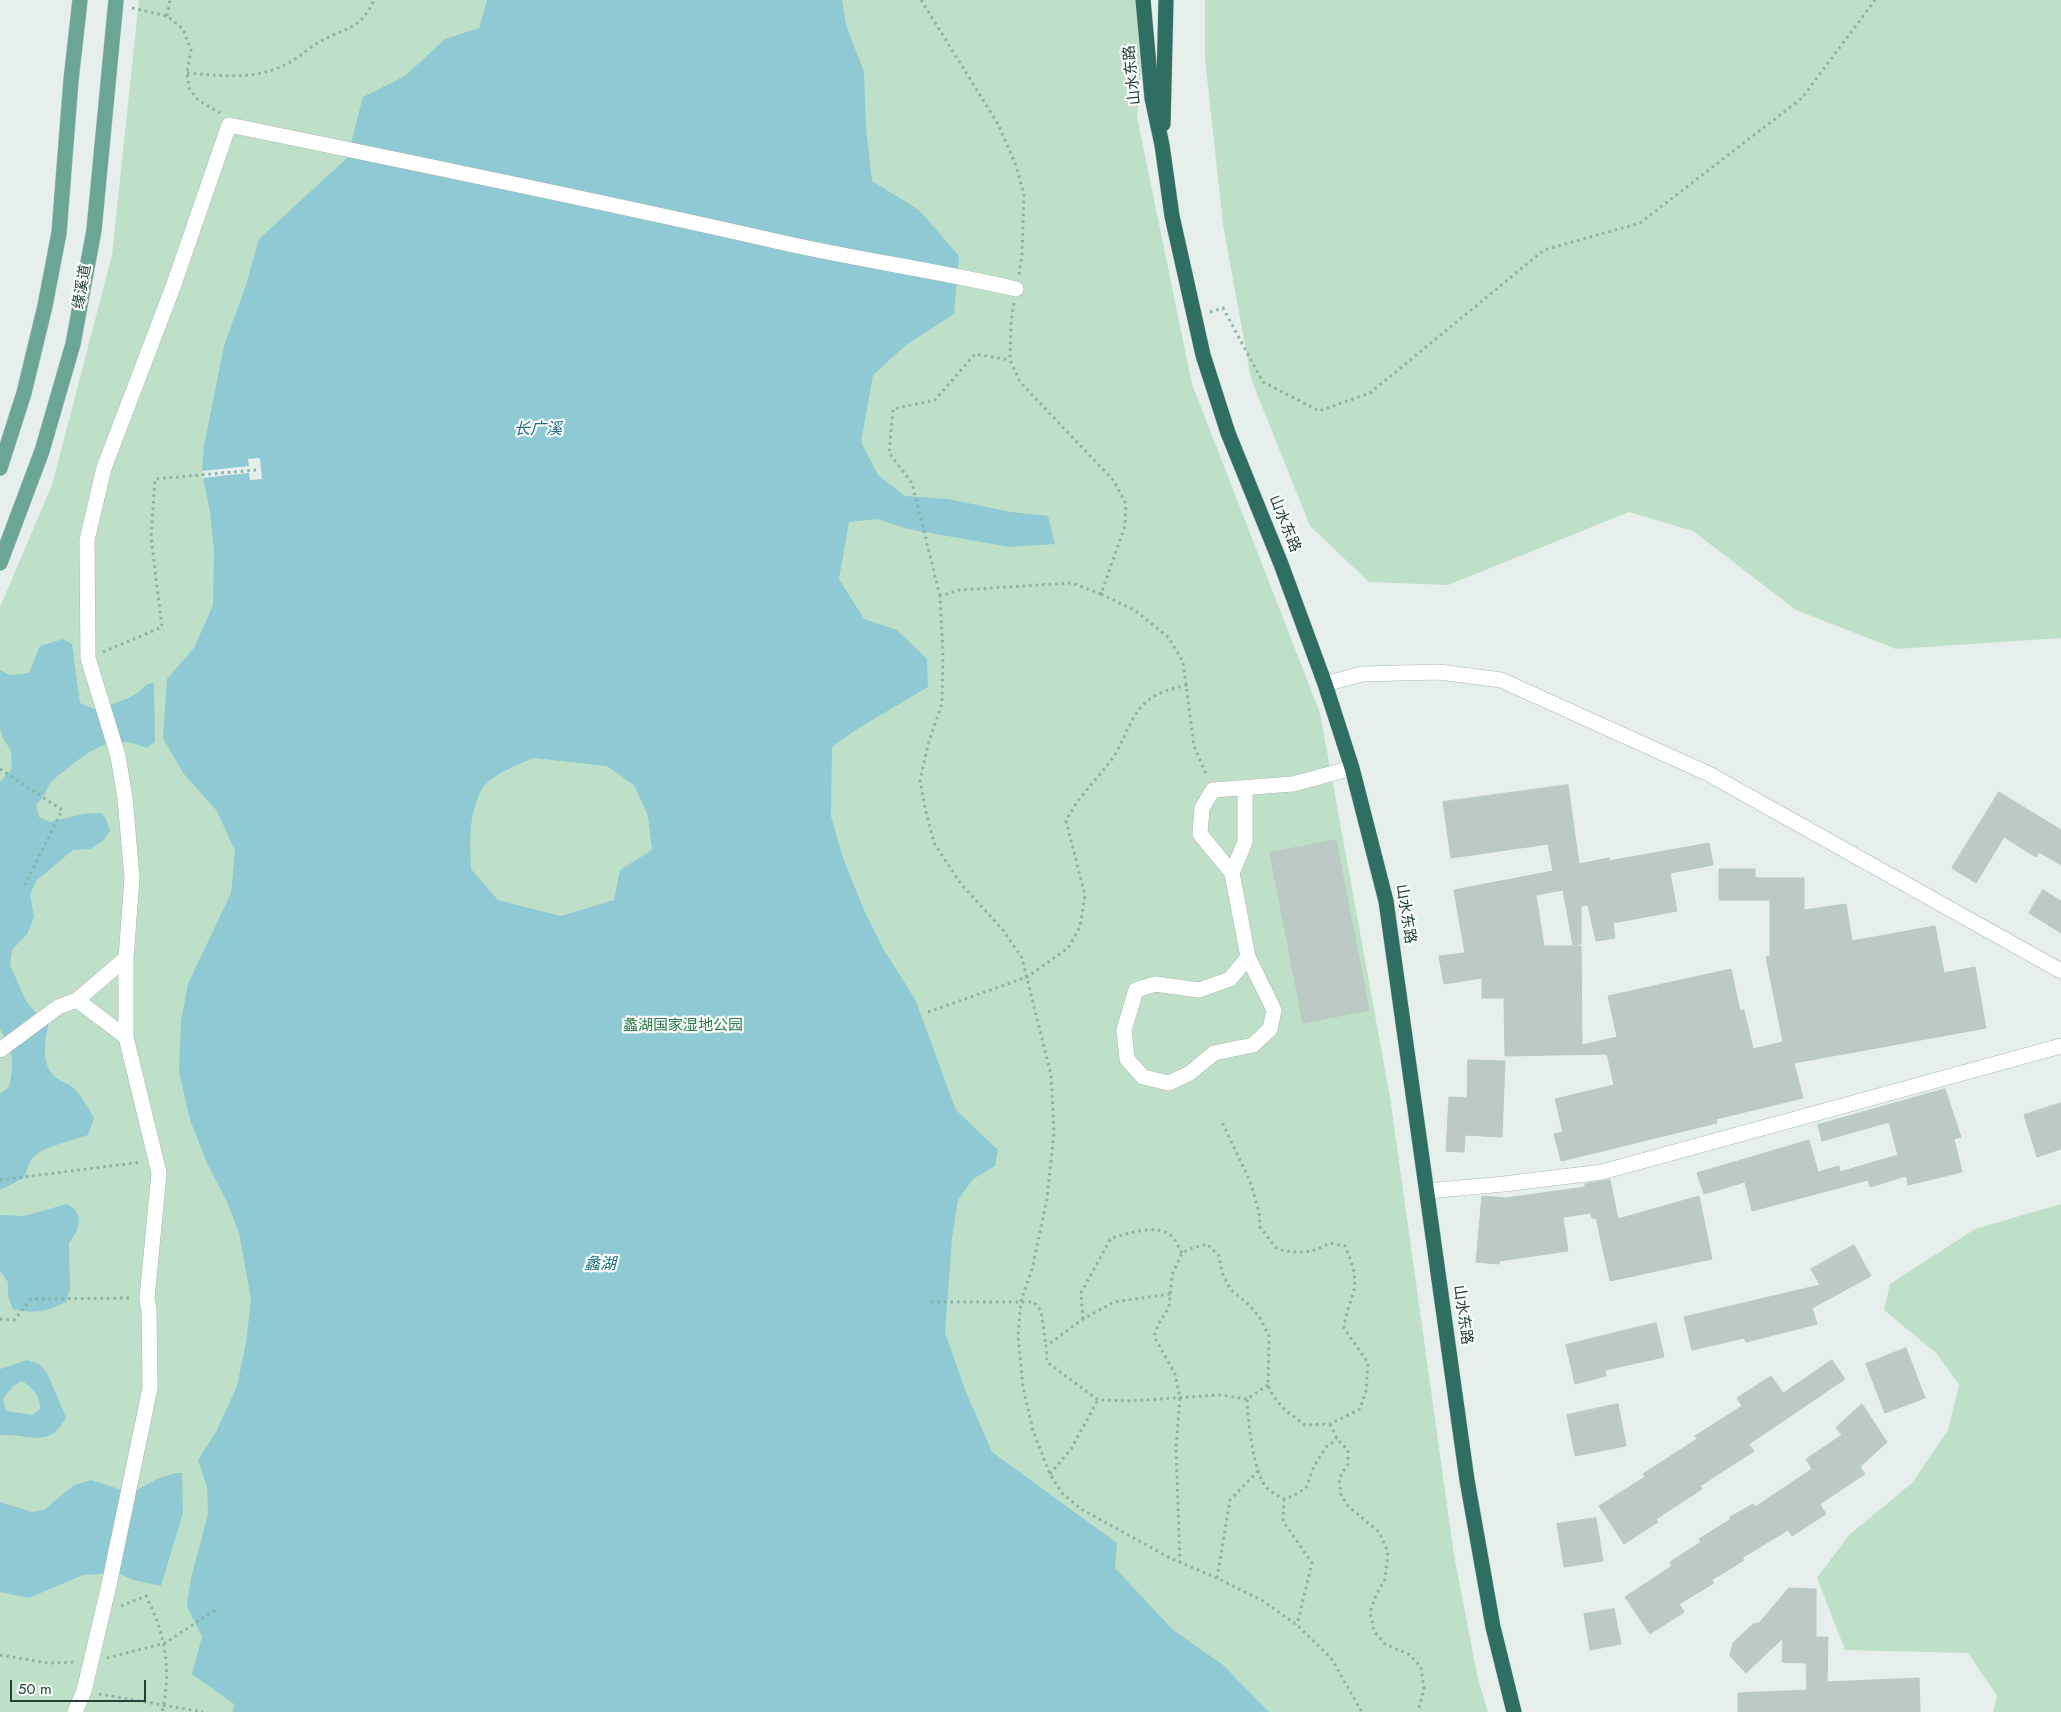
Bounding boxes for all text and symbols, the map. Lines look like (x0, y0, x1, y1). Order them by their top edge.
street label: 山水东路 (1121, 44, 1145, 106)
street label: 缘溪道 (70, 263, 96, 311)
water label: 长广溪 (514, 420, 562, 440)
street label: 山水东路 (1264, 493, 1304, 555)
street label: 山水东路 (1391, 883, 1419, 945)
park label: 蠡湖国家湿地公园 (623, 1017, 743, 1035)
water label: 蠡湖 (584, 1255, 616, 1275)
street label: 山水东路 (1449, 1284, 1475, 1346)
scale bar (12, 1670, 149, 1702)
text: 50 m (18, 1678, 52, 1700)

